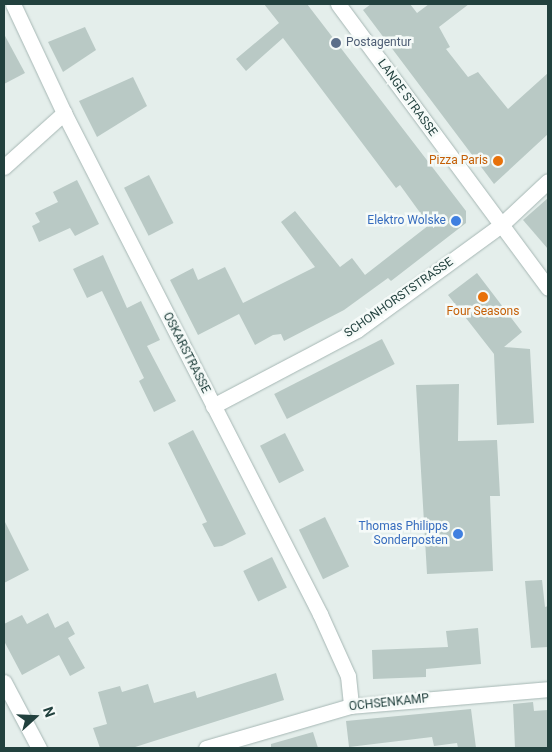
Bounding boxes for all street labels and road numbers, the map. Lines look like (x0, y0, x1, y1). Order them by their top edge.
street label: LANGE STRASSE (374, 57, 440, 139)
street label: SCHONHORSTSTRASSE (342, 255, 456, 341)
street label: OSKARSTRASSE (159, 310, 213, 396)
street label: OCHSENKAMP (348, 692, 430, 714)

